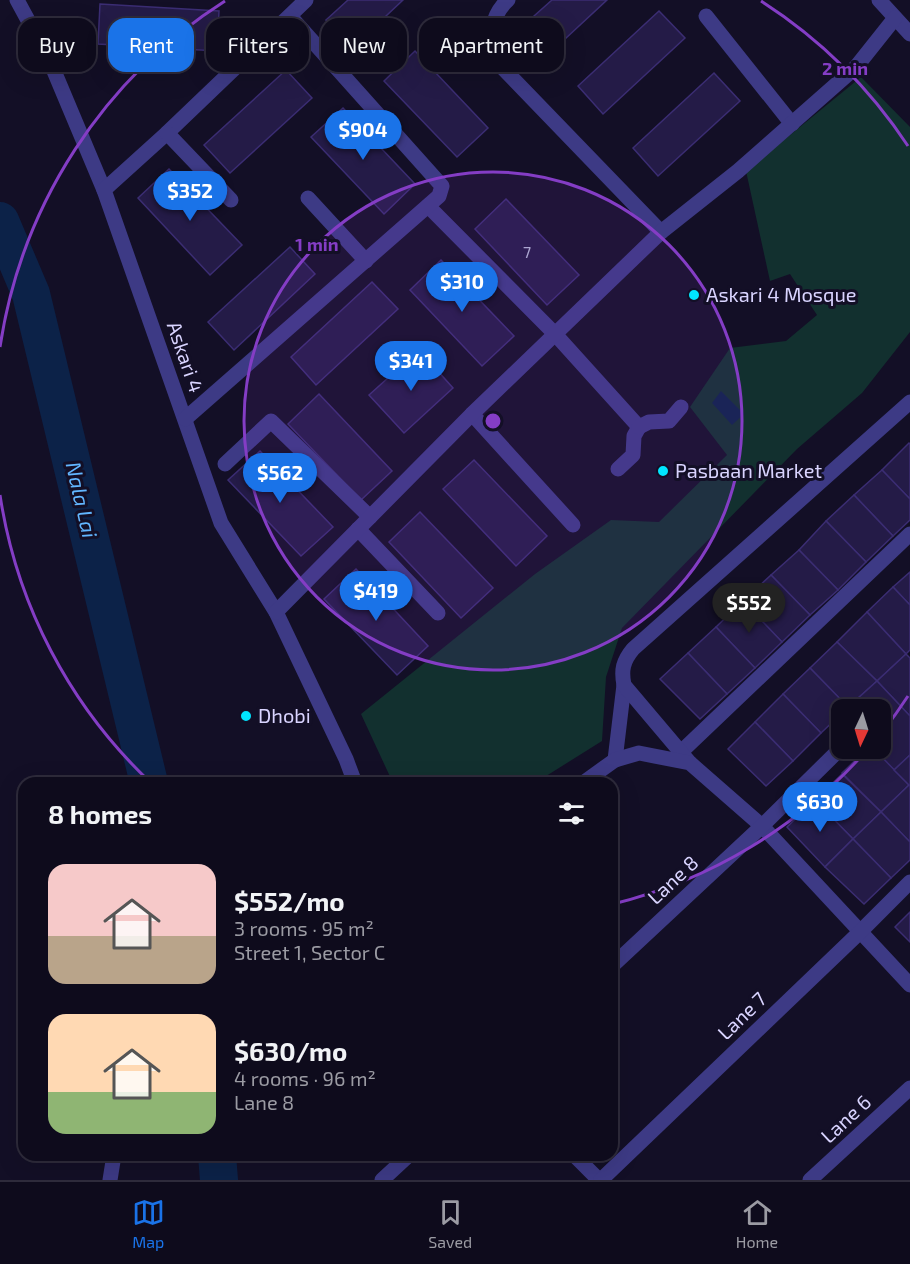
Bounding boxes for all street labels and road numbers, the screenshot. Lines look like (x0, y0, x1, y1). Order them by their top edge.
street label: Askari 4 (163, 318, 209, 395)
street label: Lane 8 (642, 850, 703, 909)
street label: Lane 7 (712, 986, 771, 1044)
street label: Lane 6 (815, 1089, 875, 1147)

